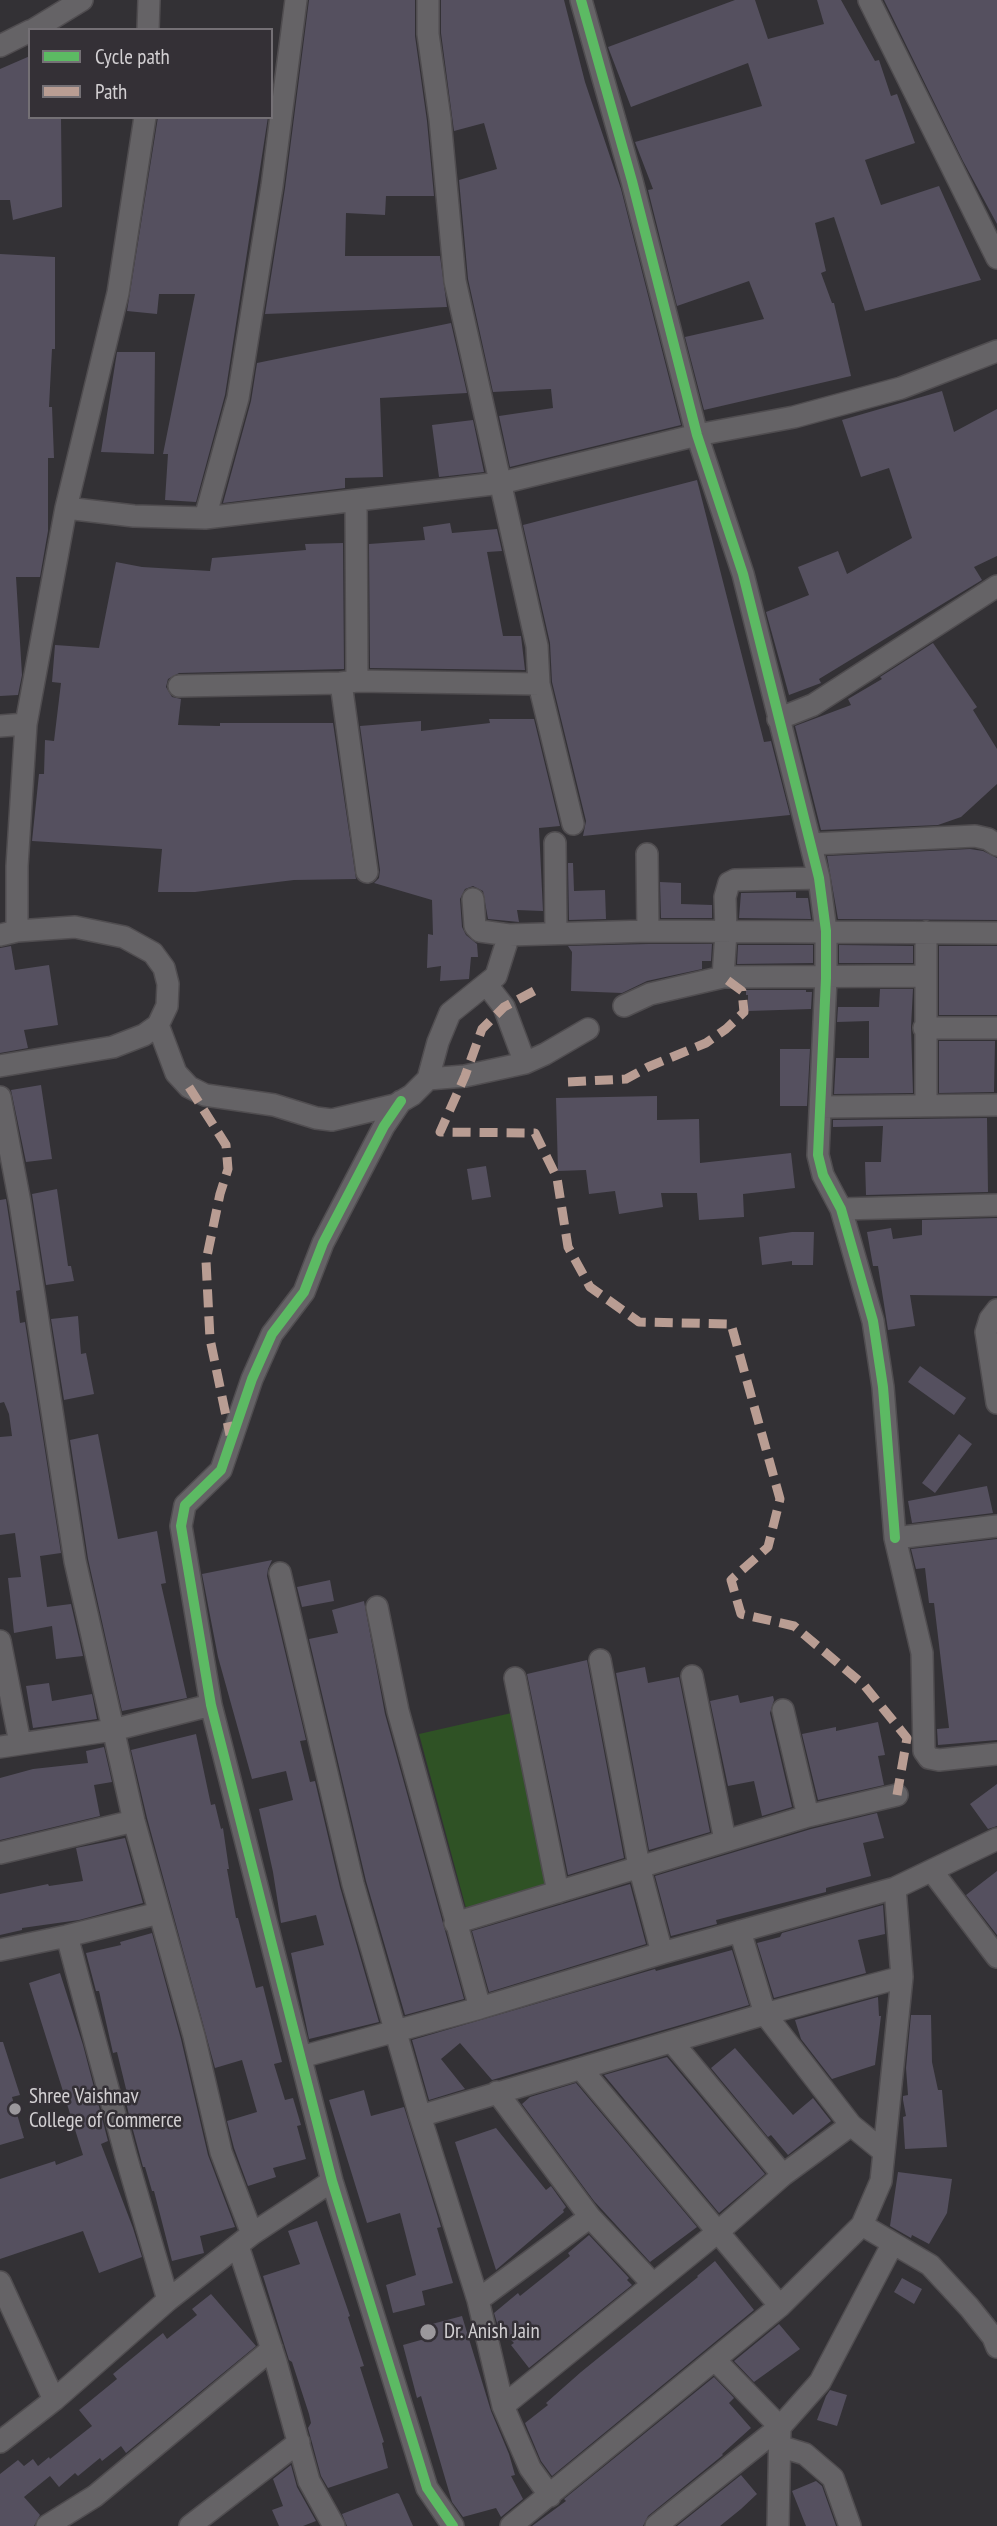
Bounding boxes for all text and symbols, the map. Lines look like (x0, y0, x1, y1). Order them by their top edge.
legend (28, 28, 273, 119)
text: Cycle path (95, 43, 170, 70)
text: Path (95, 78, 127, 105)
place label: Shree Vaishnav College of Commerce (29, 2084, 182, 2134)
marker: Shree Vaishnav College of Commerce (7, 2101, 23, 2117)
place label: Dr. Anish Jain (444, 2319, 540, 2345)
marker: Dr. Anish Jain (418, 2322, 438, 2342)

